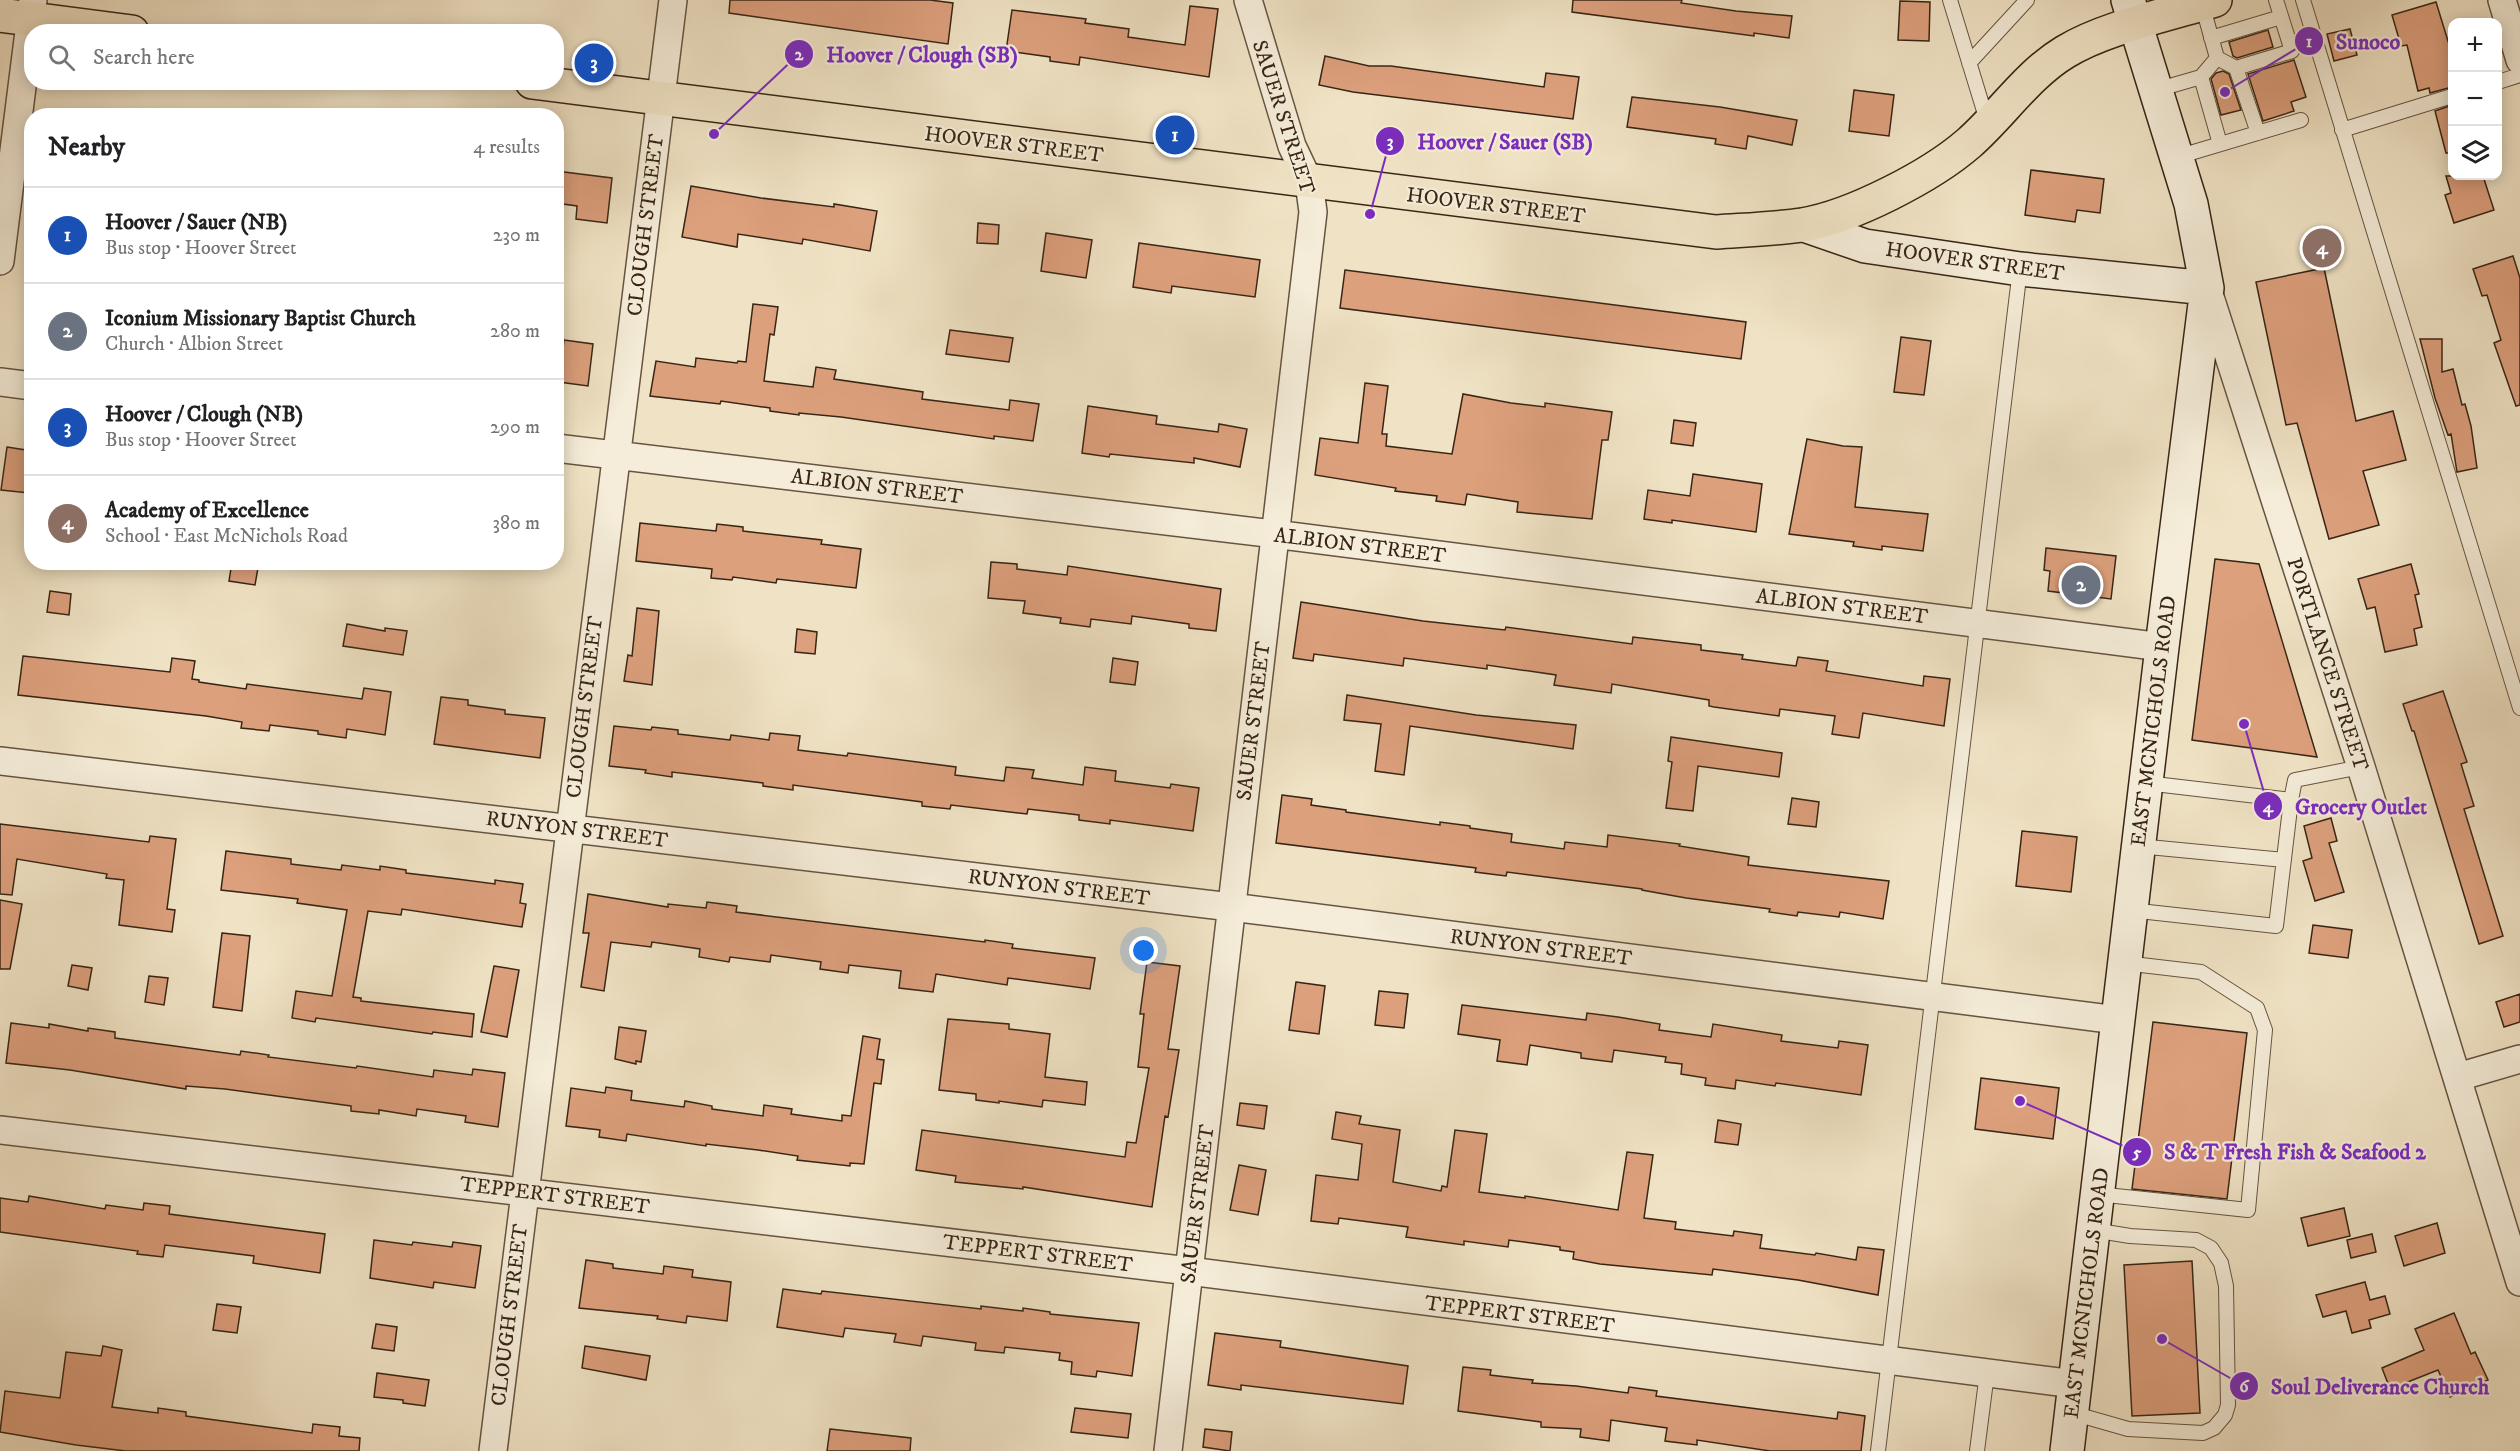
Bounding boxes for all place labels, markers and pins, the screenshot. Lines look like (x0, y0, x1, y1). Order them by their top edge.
callout: Sunoco (2294, 21, 2412, 61)
callout: Hoover / Clough (SB) (784, 34, 1029, 74)
pin: 3 (574, 40, 614, 86)
pin: 1 (1156, 112, 1194, 158)
callout: Hoover / Sauer (SB) (1375, 121, 1605, 161)
pin: 4 (2302, 226, 2342, 270)
pin: 2 (2062, 562, 2100, 608)
callout: Grocery Outlet (2253, 786, 2439, 826)
callout: S & T Fresh Fish & Seafood 2 (2122, 1132, 2438, 1172)
callout: Soul Deliverance Church (2229, 1366, 2502, 1406)

